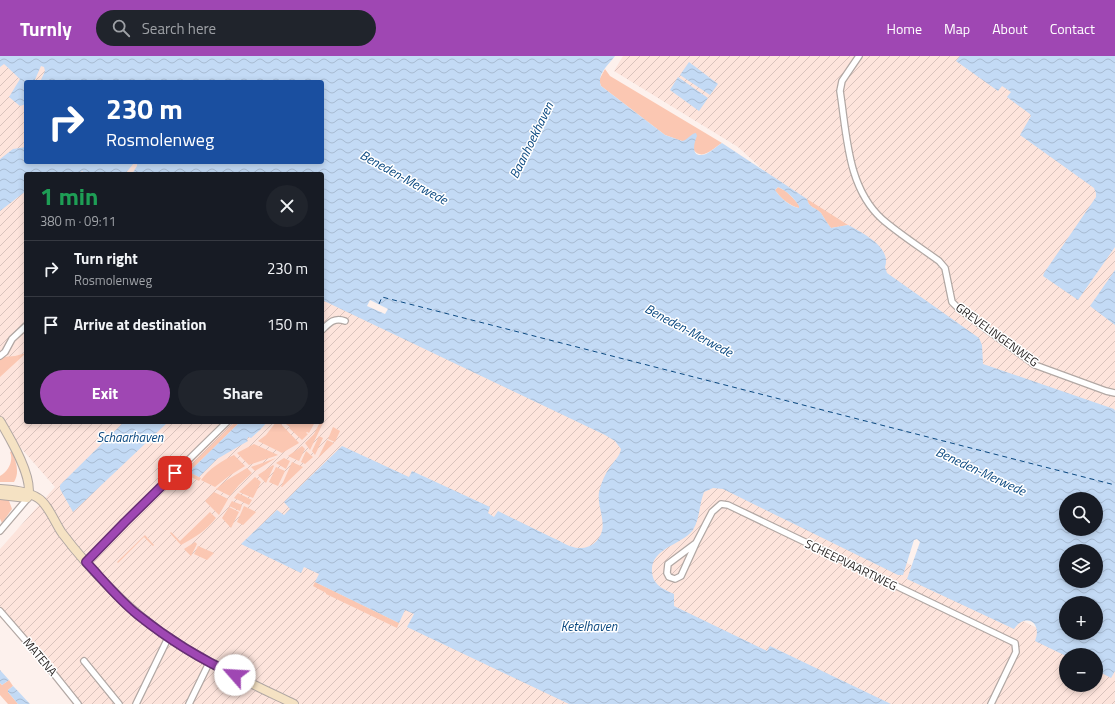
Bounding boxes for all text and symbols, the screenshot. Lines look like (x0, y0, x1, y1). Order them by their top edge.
search box (96, 10, 376, 46)
text: Turnly (20, 14, 72, 43)
icon: search (110, 17, 132, 39)
text: Search here (142, 17, 216, 40)
text: Home (887, 18, 922, 39)
text: Map (944, 18, 970, 39)
text: About (992, 18, 1028, 39)
text: Contact (1050, 18, 1095, 39)
text: 230 m (106, 87, 183, 130)
icon: right (40, 96, 92, 148)
water label: Baanhoekhaven (504, 98, 558, 182)
text: Rosmolenweg (106, 126, 214, 153)
water label: Beneden-Merwede (357, 145, 452, 210)
text: 1 min (40, 178, 98, 214)
button: close (266, 185, 308, 227)
text: 380 m · 09:11 (40, 211, 116, 231)
text: Turn right (74, 247, 138, 270)
text: 230 m (267, 257, 308, 280)
icon: right (40, 258, 62, 280)
text: Rosmolenweg (74, 270, 152, 290)
water label: Beneden-Merwede (641, 298, 738, 362)
street label: GREVELINGENWEG (952, 298, 1043, 371)
text: Arrive at destination (74, 313, 207, 336)
text: 150 m (267, 313, 308, 336)
icon: arrive (40, 314, 62, 336)
button: Exit (40, 370, 170, 416)
button: Share (178, 370, 308, 416)
water label: Schaarhaven (97, 427, 164, 447)
water label: Beneden-Merwede (933, 441, 1030, 501)
pin (158, 456, 192, 490)
icon: arrive (164, 462, 186, 484)
map controls (1059, 492, 1103, 692)
button: search (1059, 492, 1103, 536)
street label: SCHEEPVAARTWEG (802, 534, 901, 595)
button: layers (1059, 544, 1103, 588)
button: + (1059, 596, 1103, 640)
water label: Ketelhaven (561, 616, 618, 636)
street label: MATENA (19, 633, 62, 680)
button: − (1059, 648, 1103, 692)
position arrow (214, 654, 256, 696)

